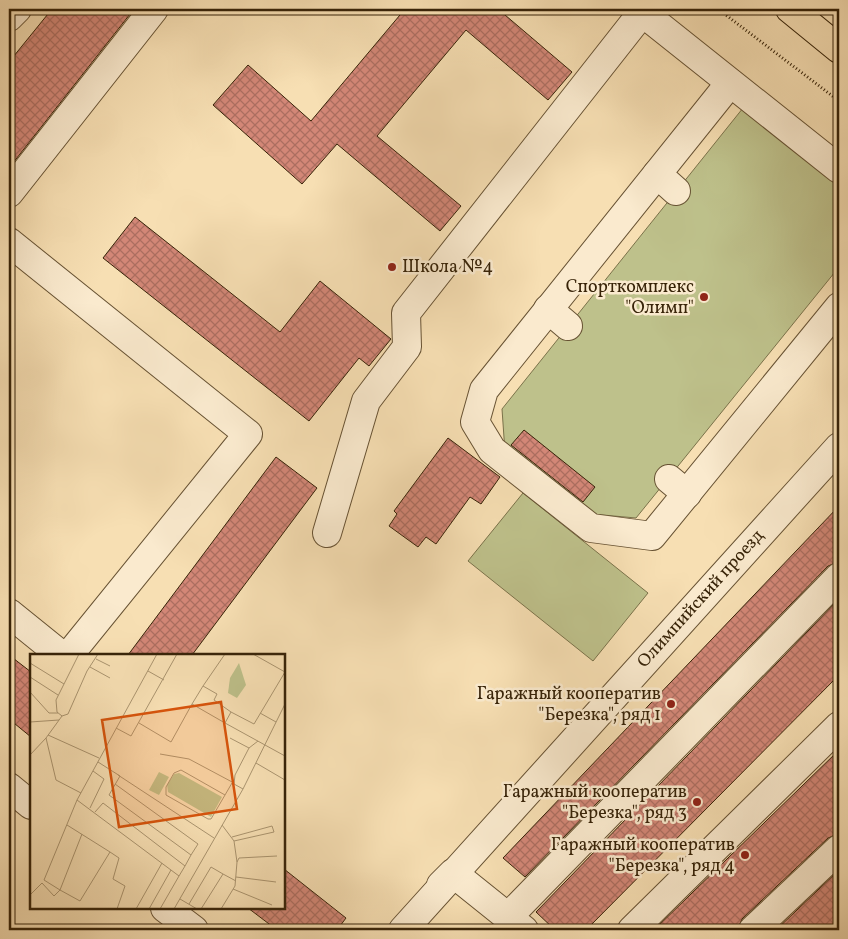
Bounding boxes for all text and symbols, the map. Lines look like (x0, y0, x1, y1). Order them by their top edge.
place label: Школа №4 (402, 255, 493, 280)
marker: Школа №4 (386, 261, 398, 273)
place label: Спорткомплекс "Олимп" (566, 275, 694, 321)
marker: Спорткомплекс "Олимп" (698, 291, 710, 303)
street label: Олимпийский проезд (632, 524, 770, 674)
inset map (30, 654, 285, 909)
place label: Гаражный кооператив "Березка", ряд 1 (477, 682, 661, 728)
marker: Гаражный кооператив "Березка", ряд 1 (665, 698, 677, 710)
place label: Гаражный кооператив "Березка", ряд 3 (503, 780, 687, 826)
marker: Гаражный кооператив "Березка", ряд 3 (691, 796, 703, 808)
place label: Гаражный кооператив "Березка", ряд 4 (551, 833, 735, 879)
marker: Гаражный кооператив "Березка", ряд 4 (739, 849, 751, 861)

